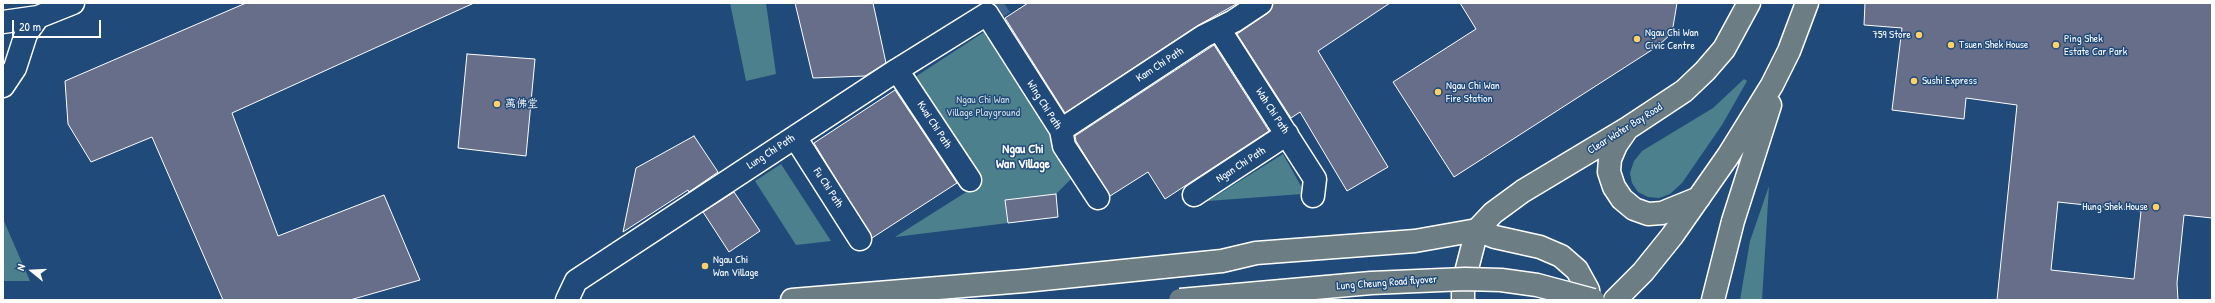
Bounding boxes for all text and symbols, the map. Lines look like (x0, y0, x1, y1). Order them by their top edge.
scale bar (14, 12, 103, 38)
text: 20 m (19, 18, 41, 35)
place label: Ngau Chi Wan Civic Centre (1645, 26, 1699, 52)
place label: 759 Store (1872, 28, 1911, 42)
marker: 759 Store (1914, 30, 1924, 40)
place label: Ping Shek Estate Car Park (2064, 32, 2127, 58)
marker: Ngau Chi Wan Civic Centre (1632, 34, 1642, 44)
place label: Tsuen Shek House (1959, 38, 2028, 52)
marker: Tsuen Shek House (1946, 40, 1956, 50)
marker: Ping Shek Estate Car Park (2051, 40, 2061, 50)
street label: Kam Chi Path (1134, 45, 1186, 85)
place label: Sushi Express (1922, 74, 1977, 88)
marker: Sushi Express (1909, 76, 1919, 86)
street label: Wing Chi Path (1024, 78, 1064, 132)
place label: Ngau Chi Wan Fire Station (1446, 79, 1500, 105)
street label: Wah Chi Path (1252, 86, 1292, 136)
marker: Ngau Chi Wan Fire Station (1433, 87, 1443, 97)
park label: Ngau Chi Wan Village Playground (946, 93, 1020, 119)
place label: 萬佛堂 (505, 97, 538, 111)
marker: 萬佛堂 (492, 99, 502, 109)
street label: Kwai Chi Path (914, 99, 954, 151)
street label: Clear Water Bay Road (1585, 101, 1665, 157)
street label: Lung Chi Path (745, 132, 797, 172)
district label: Ngau Chi Wan Village (996, 142, 1050, 173)
street label: Ngan Chi Path (1214, 144, 1268, 186)
street label: Fu Chi Path (810, 166, 846, 210)
place label: Hung Shek House (2082, 200, 2148, 214)
marker: Hung Shek House (2151, 202, 2161, 212)
north arrow (12, 251, 52, 291)
place label: Ngau Chi Wan Village (713, 253, 759, 279)
marker: Ngau Chi Wan Village (700, 261, 710, 271)
text: N (13, 262, 28, 272)
street label: Lung Cheung Road flyover (1336, 273, 1438, 293)

